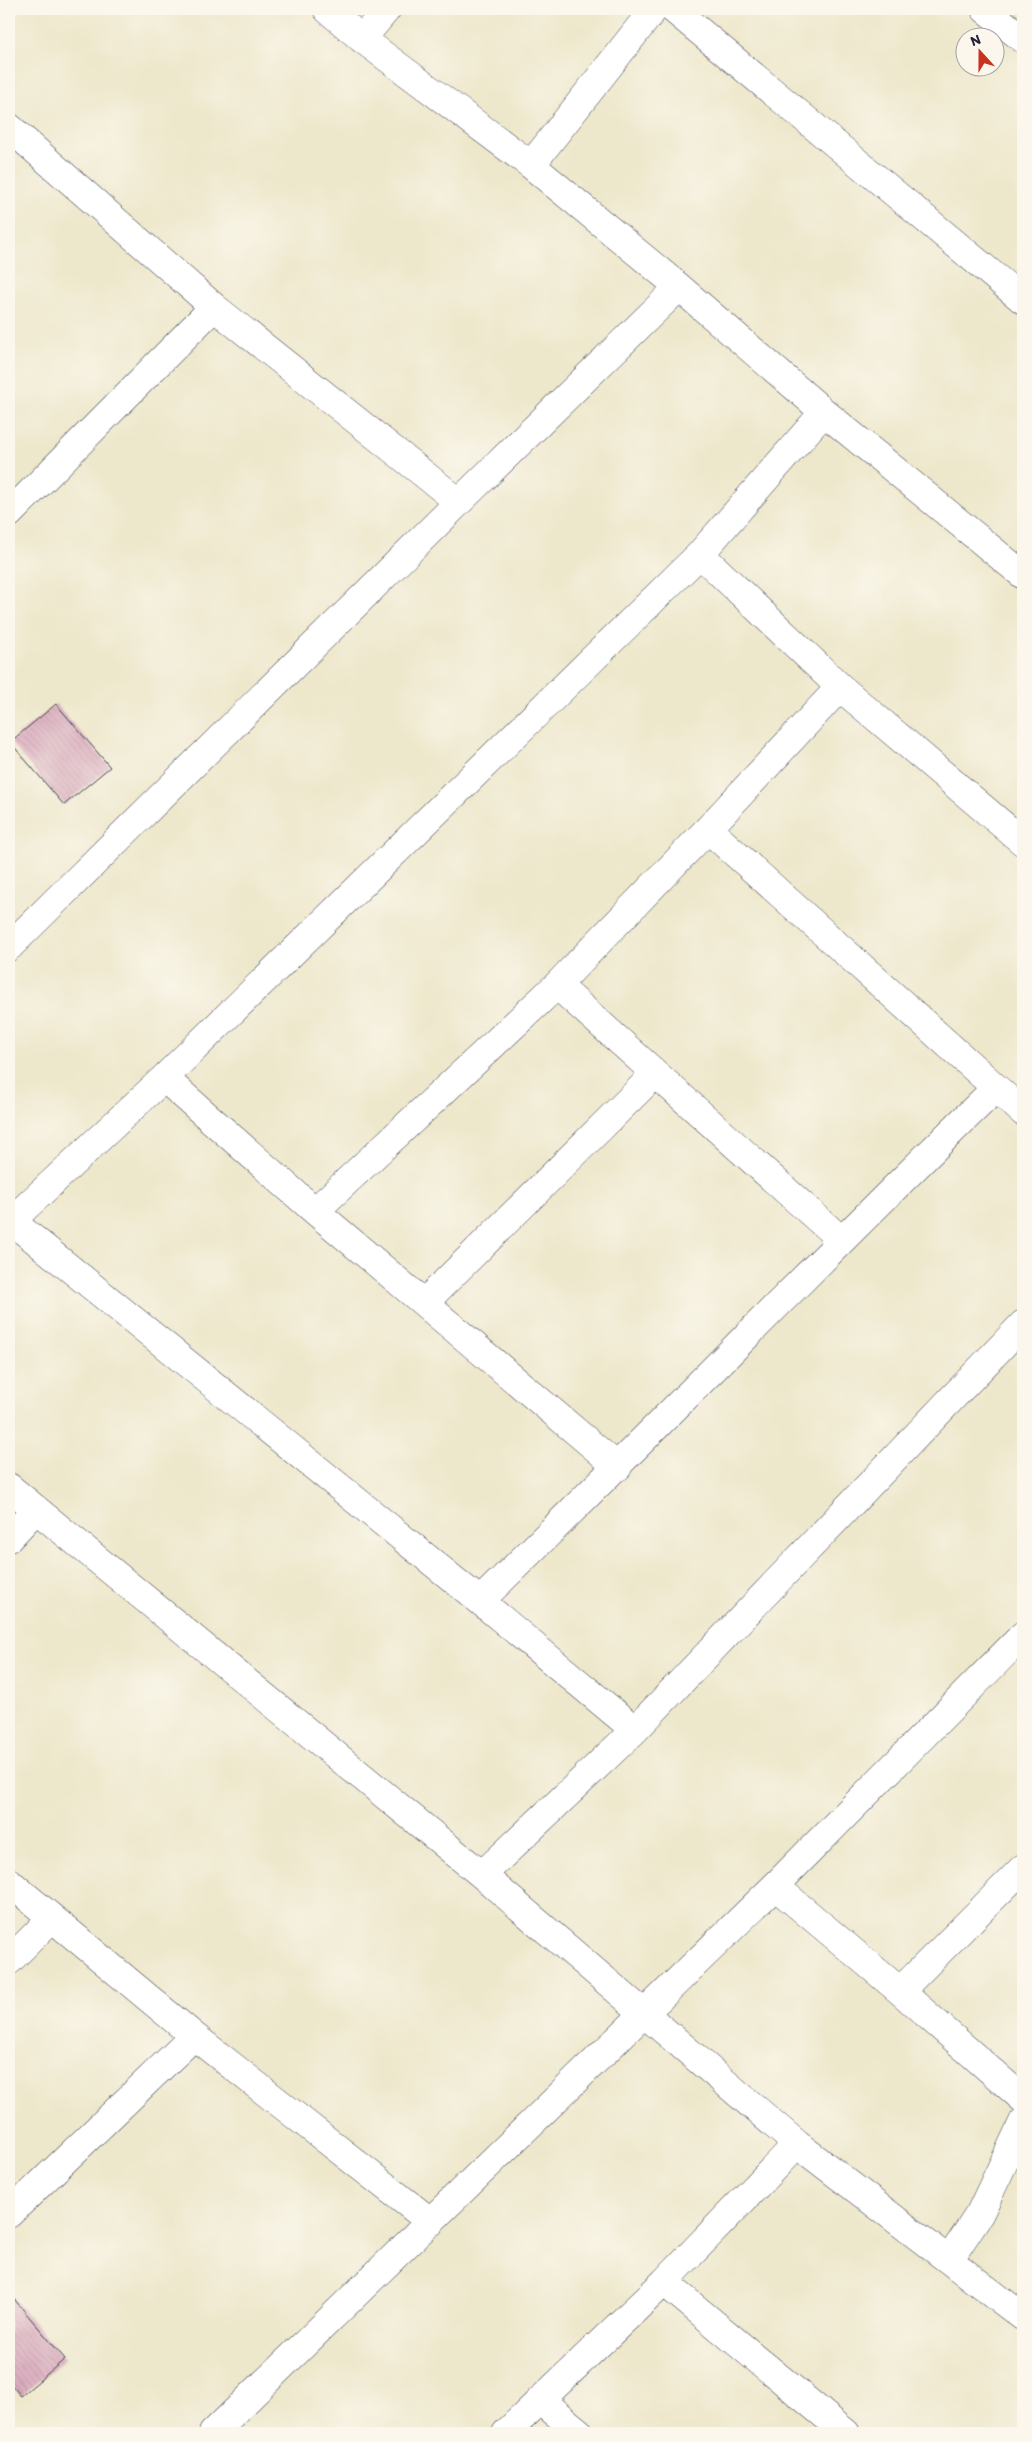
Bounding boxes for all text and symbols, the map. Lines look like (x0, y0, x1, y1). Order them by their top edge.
north arrow (954, 28, 1004, 78)
text: N (968, 31, 983, 50)

